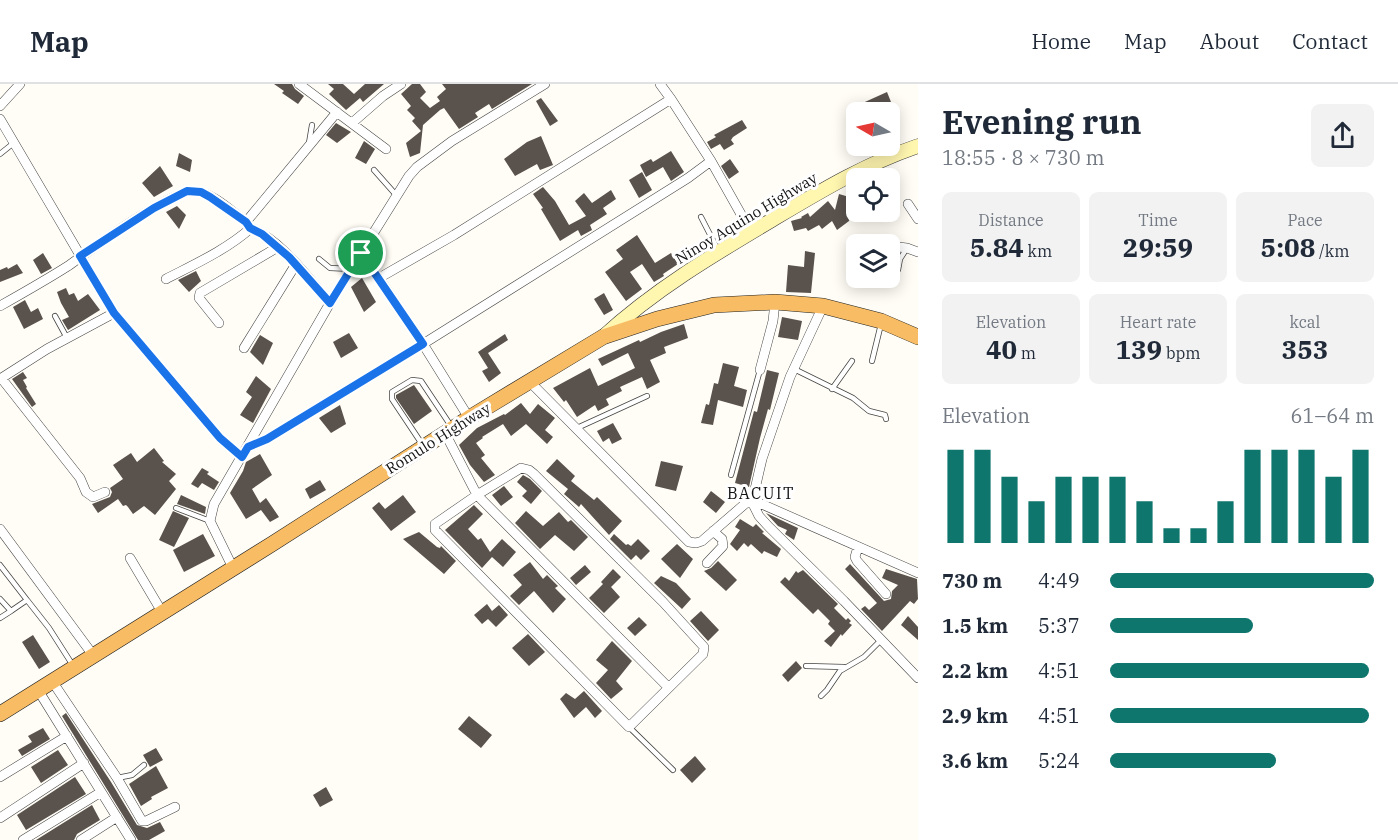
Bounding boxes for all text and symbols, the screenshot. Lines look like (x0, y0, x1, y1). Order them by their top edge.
text: Map (30, 23, 89, 60)
text: Home (1031, 27, 1091, 55)
text: Map (1124, 27, 1167, 55)
text: About (1200, 27, 1259, 55)
text: Contact (1292, 27, 1368, 55)
text: Evening run (942, 100, 1142, 143)
north arrow (846, 102, 900, 156)
map controls (846, 102, 900, 288)
button: share (1311, 104, 1374, 167)
text: 18:55 · 8 × 730 m (942, 144, 1105, 171)
street label: Ninoy Aquino Highway (672, 168, 820, 268)
button: locate (846, 168, 900, 222)
text: Distance (978, 210, 1044, 230)
text: Time (1138, 210, 1178, 230)
text: Pace (1287, 210, 1323, 230)
pin (335, 227, 386, 278)
text: 5.84 (970, 230, 1024, 264)
text: 29:59 (1123, 230, 1193, 264)
text: 5:08 (1261, 230, 1315, 264)
button: layers (846, 234, 900, 288)
icon: arrive (344, 236, 377, 269)
text: km (1024, 241, 1052, 261)
text: /km (1315, 241, 1349, 261)
text: Elevation (976, 312, 1046, 332)
text: Heart rate (1120, 312, 1196, 332)
text: kcal (1290, 312, 1320, 332)
text: 40 (986, 332, 1017, 366)
text: 139 (1115, 332, 1162, 366)
text: 353 (1282, 332, 1328, 366)
text: m (1017, 343, 1036, 363)
text: bpm (1162, 343, 1201, 363)
street label: Romulo Highway (382, 398, 494, 478)
text: Elevation (942, 402, 1030, 429)
text: 61–64 m (1291, 402, 1374, 429)
district label: BACUIT (727, 483, 795, 503)
text: 730 m (942, 567, 1002, 594)
text: 4:49 (1038, 567, 1080, 594)
text: 1.5 km (942, 612, 1008, 639)
text: 5:37 (1038, 612, 1080, 639)
text: 2.2 km (942, 657, 1008, 684)
text: 4:51 (1038, 657, 1080, 684)
text: 2.9 km (942, 702, 1008, 729)
text: 4:51 (1038, 702, 1080, 729)
text: 3.6 km (942, 747, 1008, 774)
text: 5:24 (1038, 747, 1080, 774)

